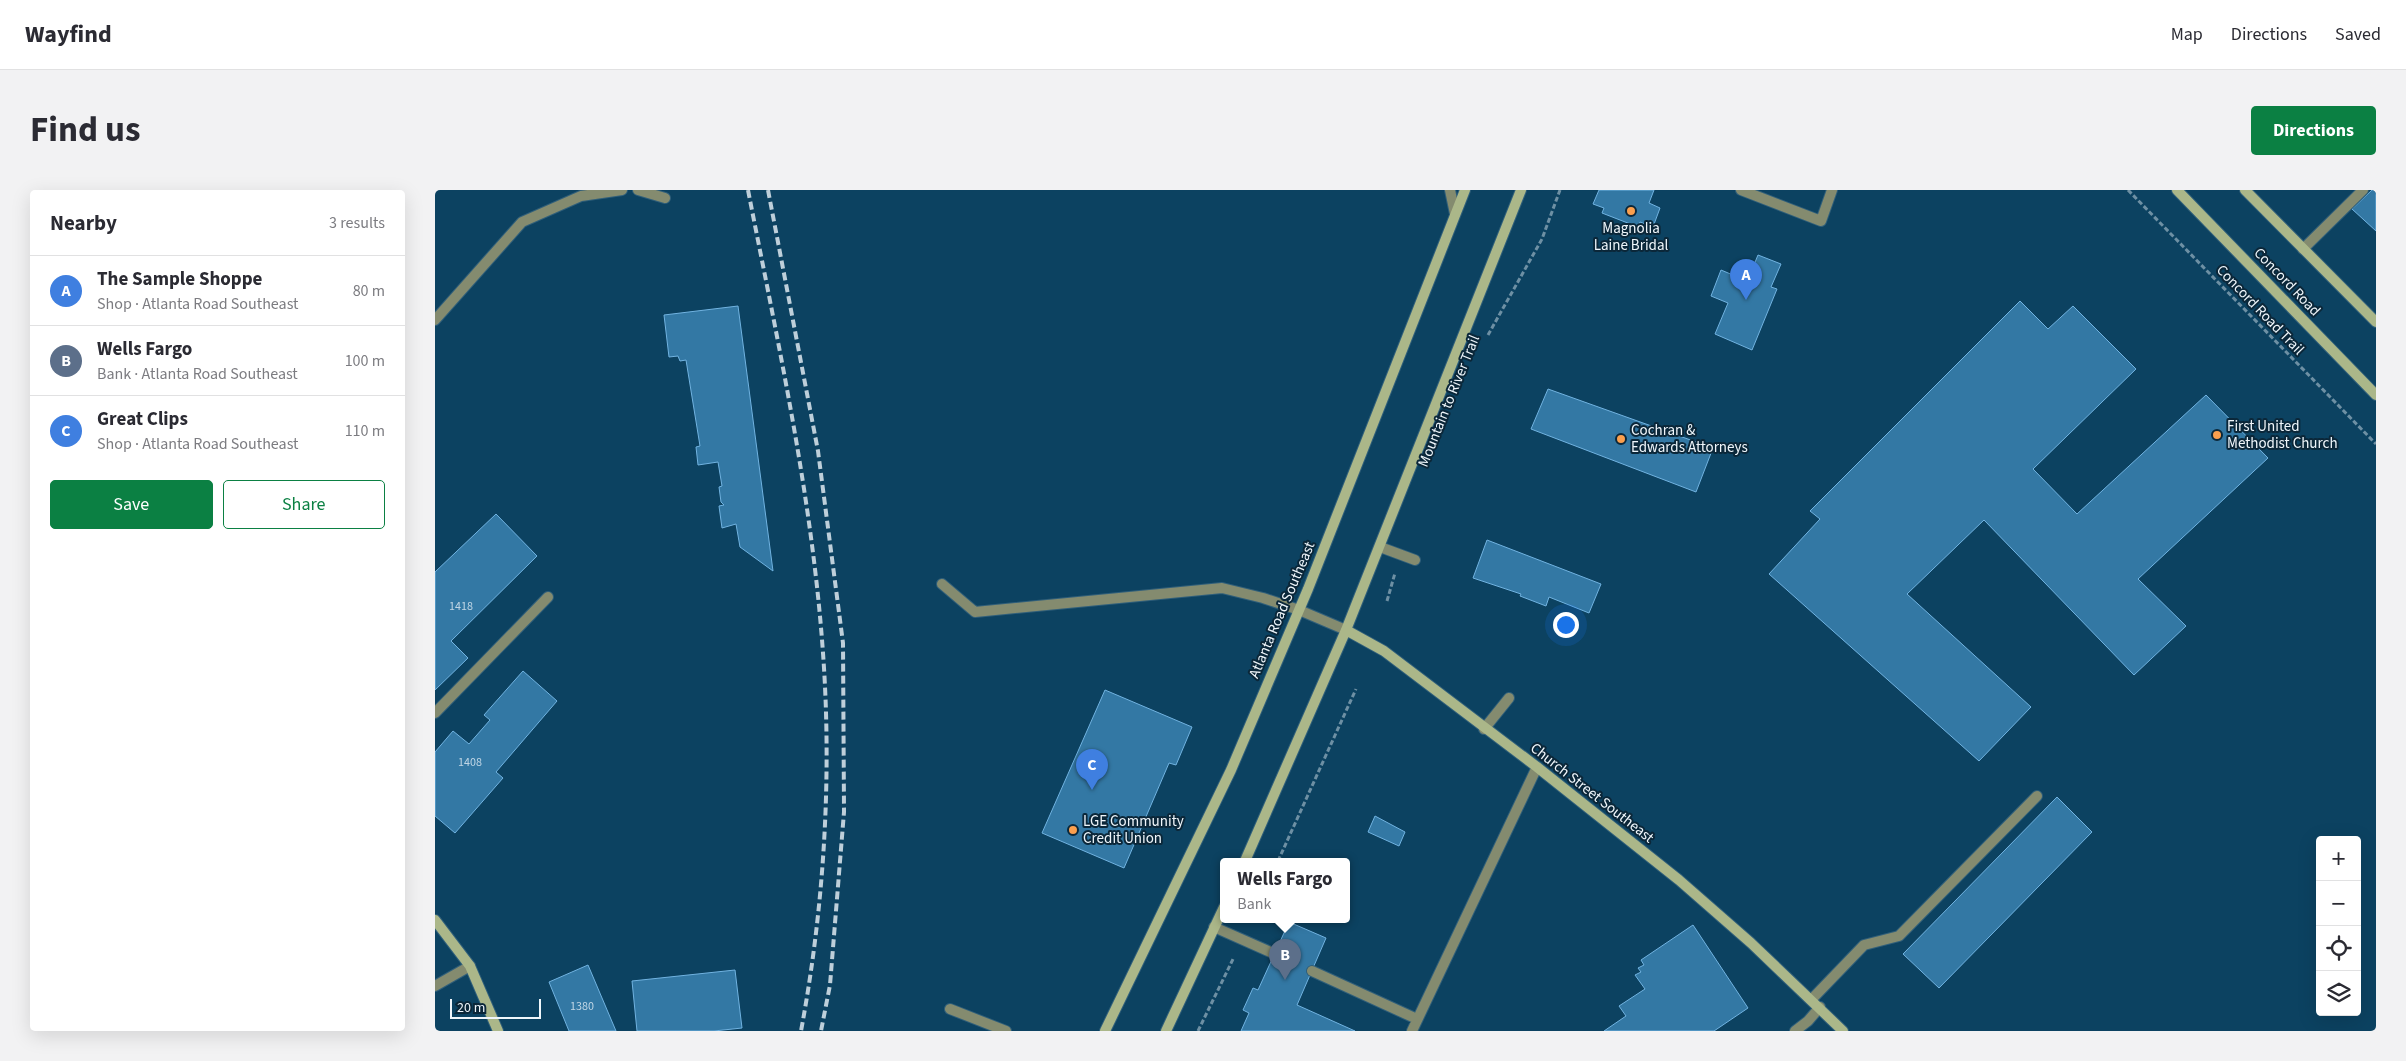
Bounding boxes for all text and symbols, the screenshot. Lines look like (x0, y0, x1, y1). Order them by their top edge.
text: Wayfind (25, 17, 112, 52)
text: Map (2171, 22, 2203, 47)
text: Directions (2231, 22, 2307, 47)
text: Saved (2335, 22, 2381, 47)
text: Find us (30, 105, 140, 155)
button: Directions (2251, 106, 2376, 155)
marker: Magnolia Laine Bridal (1625, 205, 1637, 217)
text: Nearby (50, 208, 117, 238)
text: 3 results (329, 212, 385, 234)
place label: Magnolia Laine Bridal (1594, 218, 1668, 256)
street label: Concord Road (2249, 243, 2325, 321)
pin: A (1730, 259, 1762, 300)
street label: Concord Road Trail (2211, 260, 2309, 360)
text: The Sample Shoppe (97, 266, 262, 293)
text: A (61, 280, 71, 302)
text: 80 m (353, 280, 385, 302)
text: Shop · Atlanta Road Southeast (97, 293, 298, 315)
street label: Mountain to River Trail (1413, 332, 1485, 470)
text: Wells Fargo (97, 336, 192, 363)
text: B (61, 350, 71, 372)
text: 100 m (345, 350, 385, 372)
text: Bank · Atlanta Road Southeast (97, 363, 298, 385)
text: Great Clips (97, 406, 188, 433)
place label: First United Methodist Church (2227, 416, 2338, 454)
text: C (61, 420, 71, 442)
text: 110 m (345, 420, 385, 442)
place label: Cochran & Edwards Attorneys (1631, 420, 1748, 458)
marker: First United Methodist Church (2211, 429, 2223, 441)
text: Shop · Atlanta Road Southeast (97, 433, 298, 455)
marker: Cochran & Edwards Attorneys (1615, 433, 1627, 445)
button: Save (50, 480, 213, 529)
button: Share (223, 480, 385, 529)
street label: Atlanta Road Southeast (1244, 538, 1320, 682)
house number: 1418 (449, 598, 473, 615)
your location (1553, 612, 1579, 638)
street label: Church Street Southeast (1526, 738, 1658, 848)
pin: C (1076, 749, 1108, 790)
house number: 1408 (458, 754, 482, 771)
place label: LGE Community Credit Union (1083, 811, 1184, 849)
marker: LGE Community Credit Union (1067, 824, 1079, 836)
map controls (2316, 836, 2361, 1016)
button: + (2316, 836, 2361, 881)
popup (1220, 858, 1350, 923)
text: Wells Fargo (1237, 866, 1333, 893)
button: − (2316, 881, 2361, 926)
text: Bank (1237, 893, 1271, 915)
button: locate (2316, 926, 2361, 971)
pin: B (1269, 939, 1301, 980)
button: layers (2316, 971, 2361, 1016)
scale bar (450, 996, 541, 1019)
text: 20 m (457, 998, 485, 1018)
house number: 1380 (570, 998, 594, 1015)

